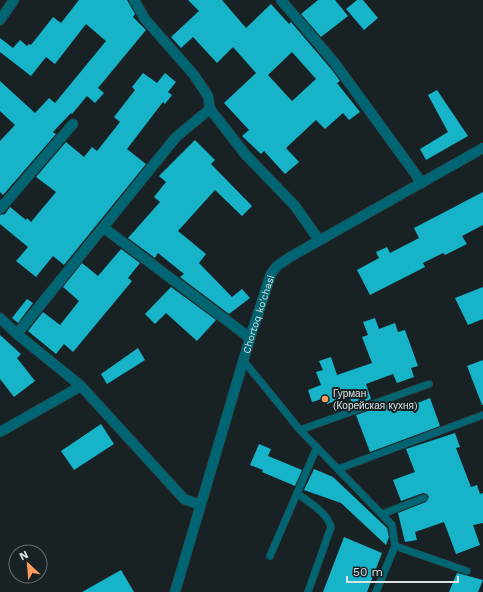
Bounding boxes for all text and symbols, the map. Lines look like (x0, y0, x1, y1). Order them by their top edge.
street label: Chortoq ko'chasi (241, 274, 276, 355)
place label: Гурман (Корейская кухня) (333, 388, 418, 411)
marker: Гурман (Корейская кухня) (320, 394, 330, 404)
north arrow (8, 544, 48, 584)
text: N (17, 548, 30, 563)
scale bar (347, 558, 458, 584)
text: 50 m (353, 565, 383, 579)

